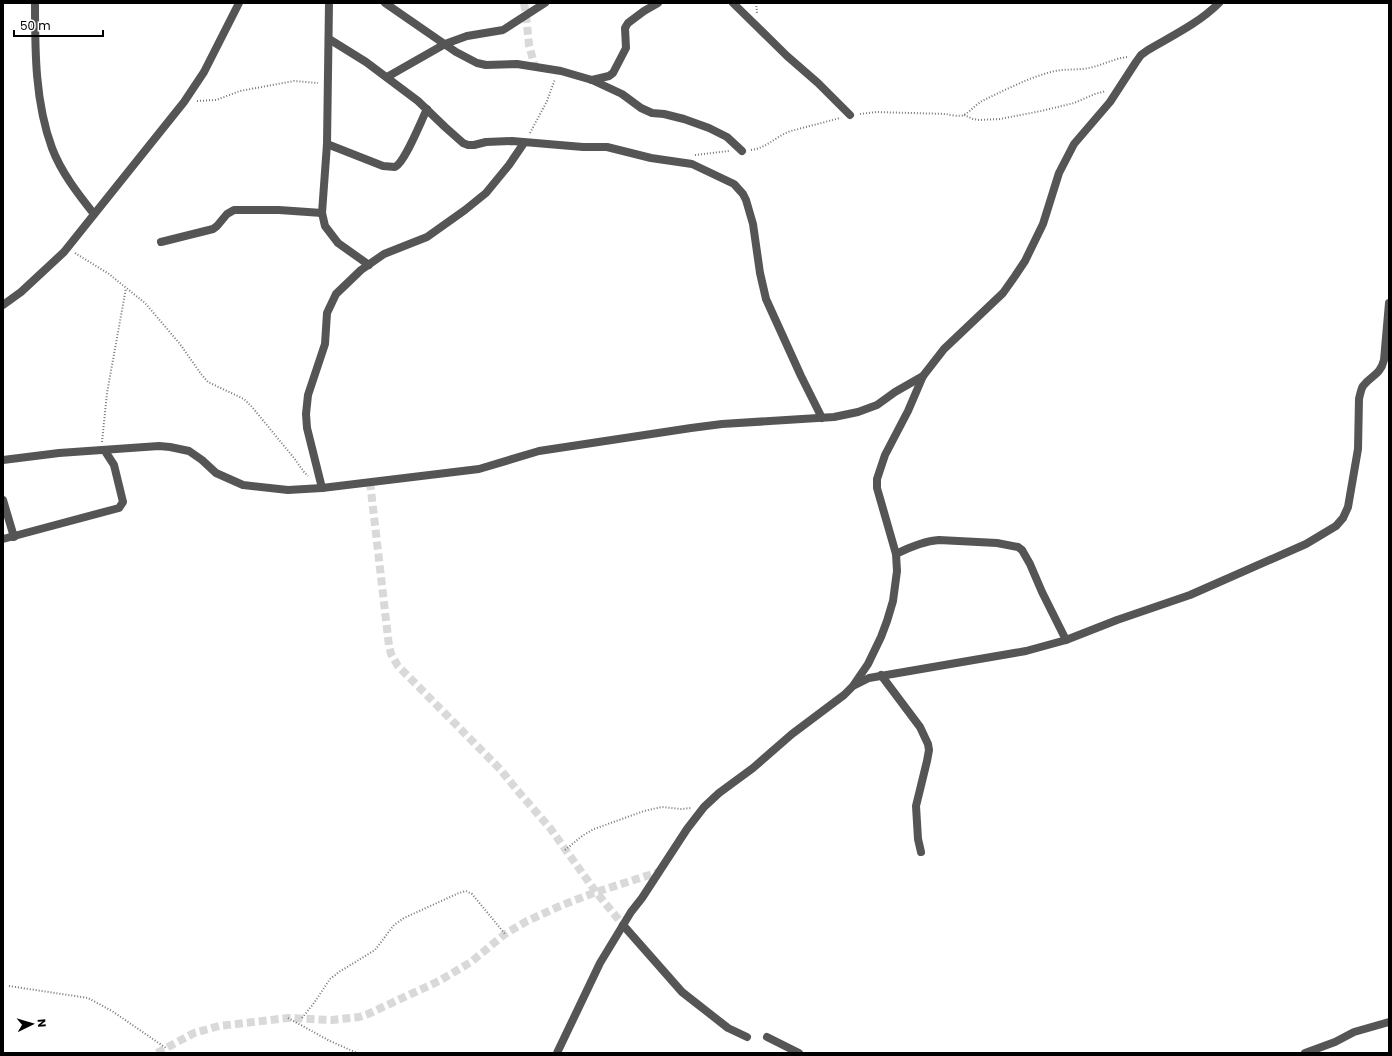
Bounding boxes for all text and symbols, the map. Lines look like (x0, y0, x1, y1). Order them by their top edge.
scale bar (14, 12, 103, 38)
text: 50 m (20, 17, 51, 34)
north arrow (12, 1004, 52, 1044)
text: N (34, 1018, 50, 1028)

